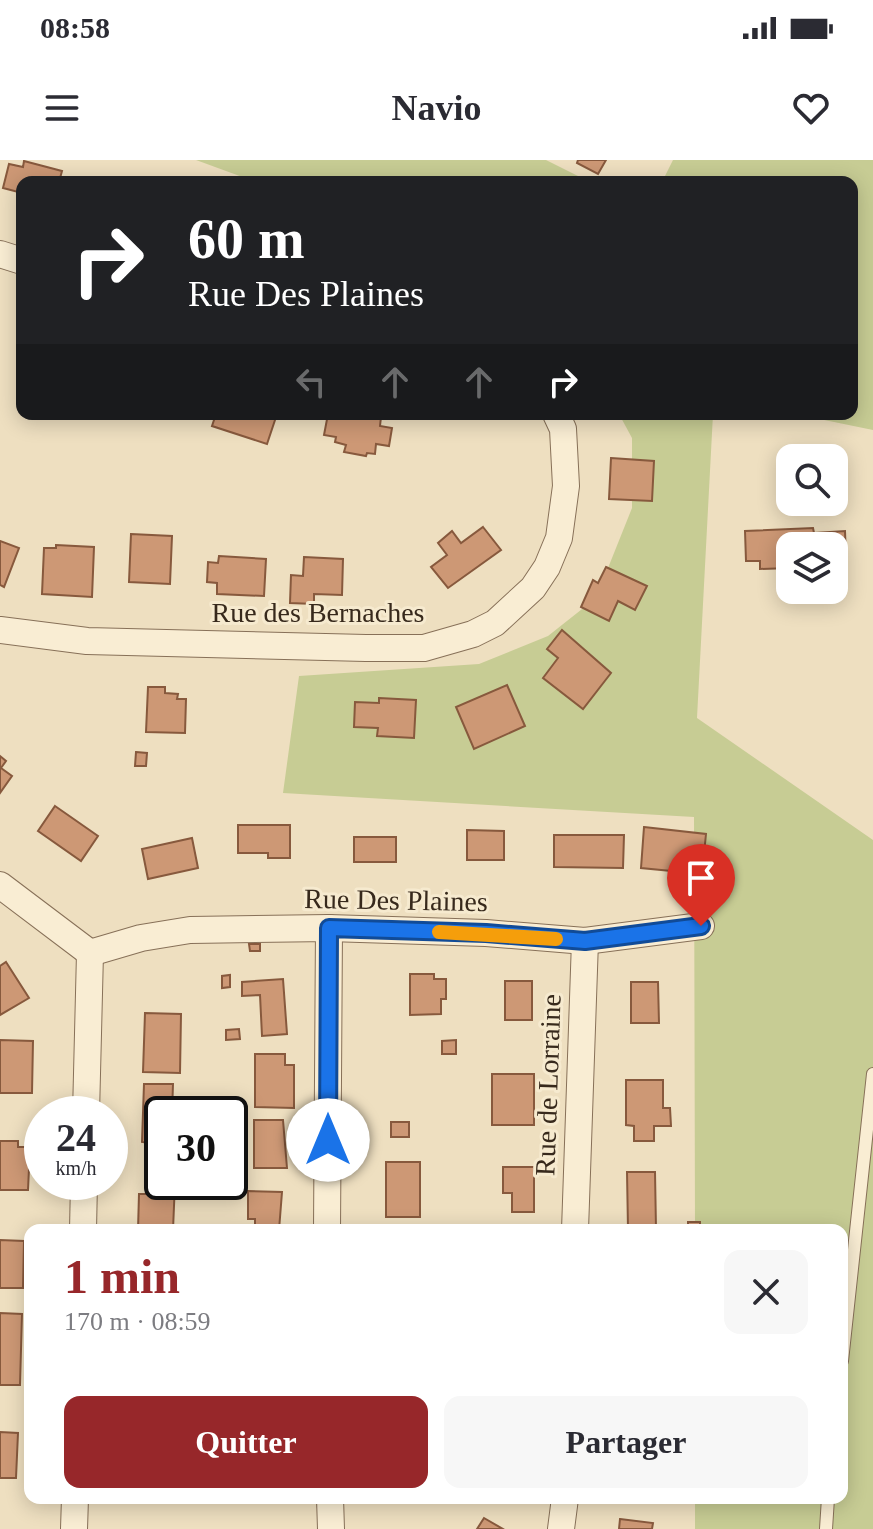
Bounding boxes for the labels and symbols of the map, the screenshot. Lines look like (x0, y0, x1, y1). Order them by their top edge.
street label: Rue des Bernaches (211, 597, 425, 628)
pin (667, 844, 735, 926)
street label: Rue Des Plaines (304, 883, 488, 917)
street label: Rue de Lorraine (529, 994, 567, 1176)
speed limit sign: 30 (144, 1096, 248, 1200)
position arrow (286, 1098, 370, 1182)

